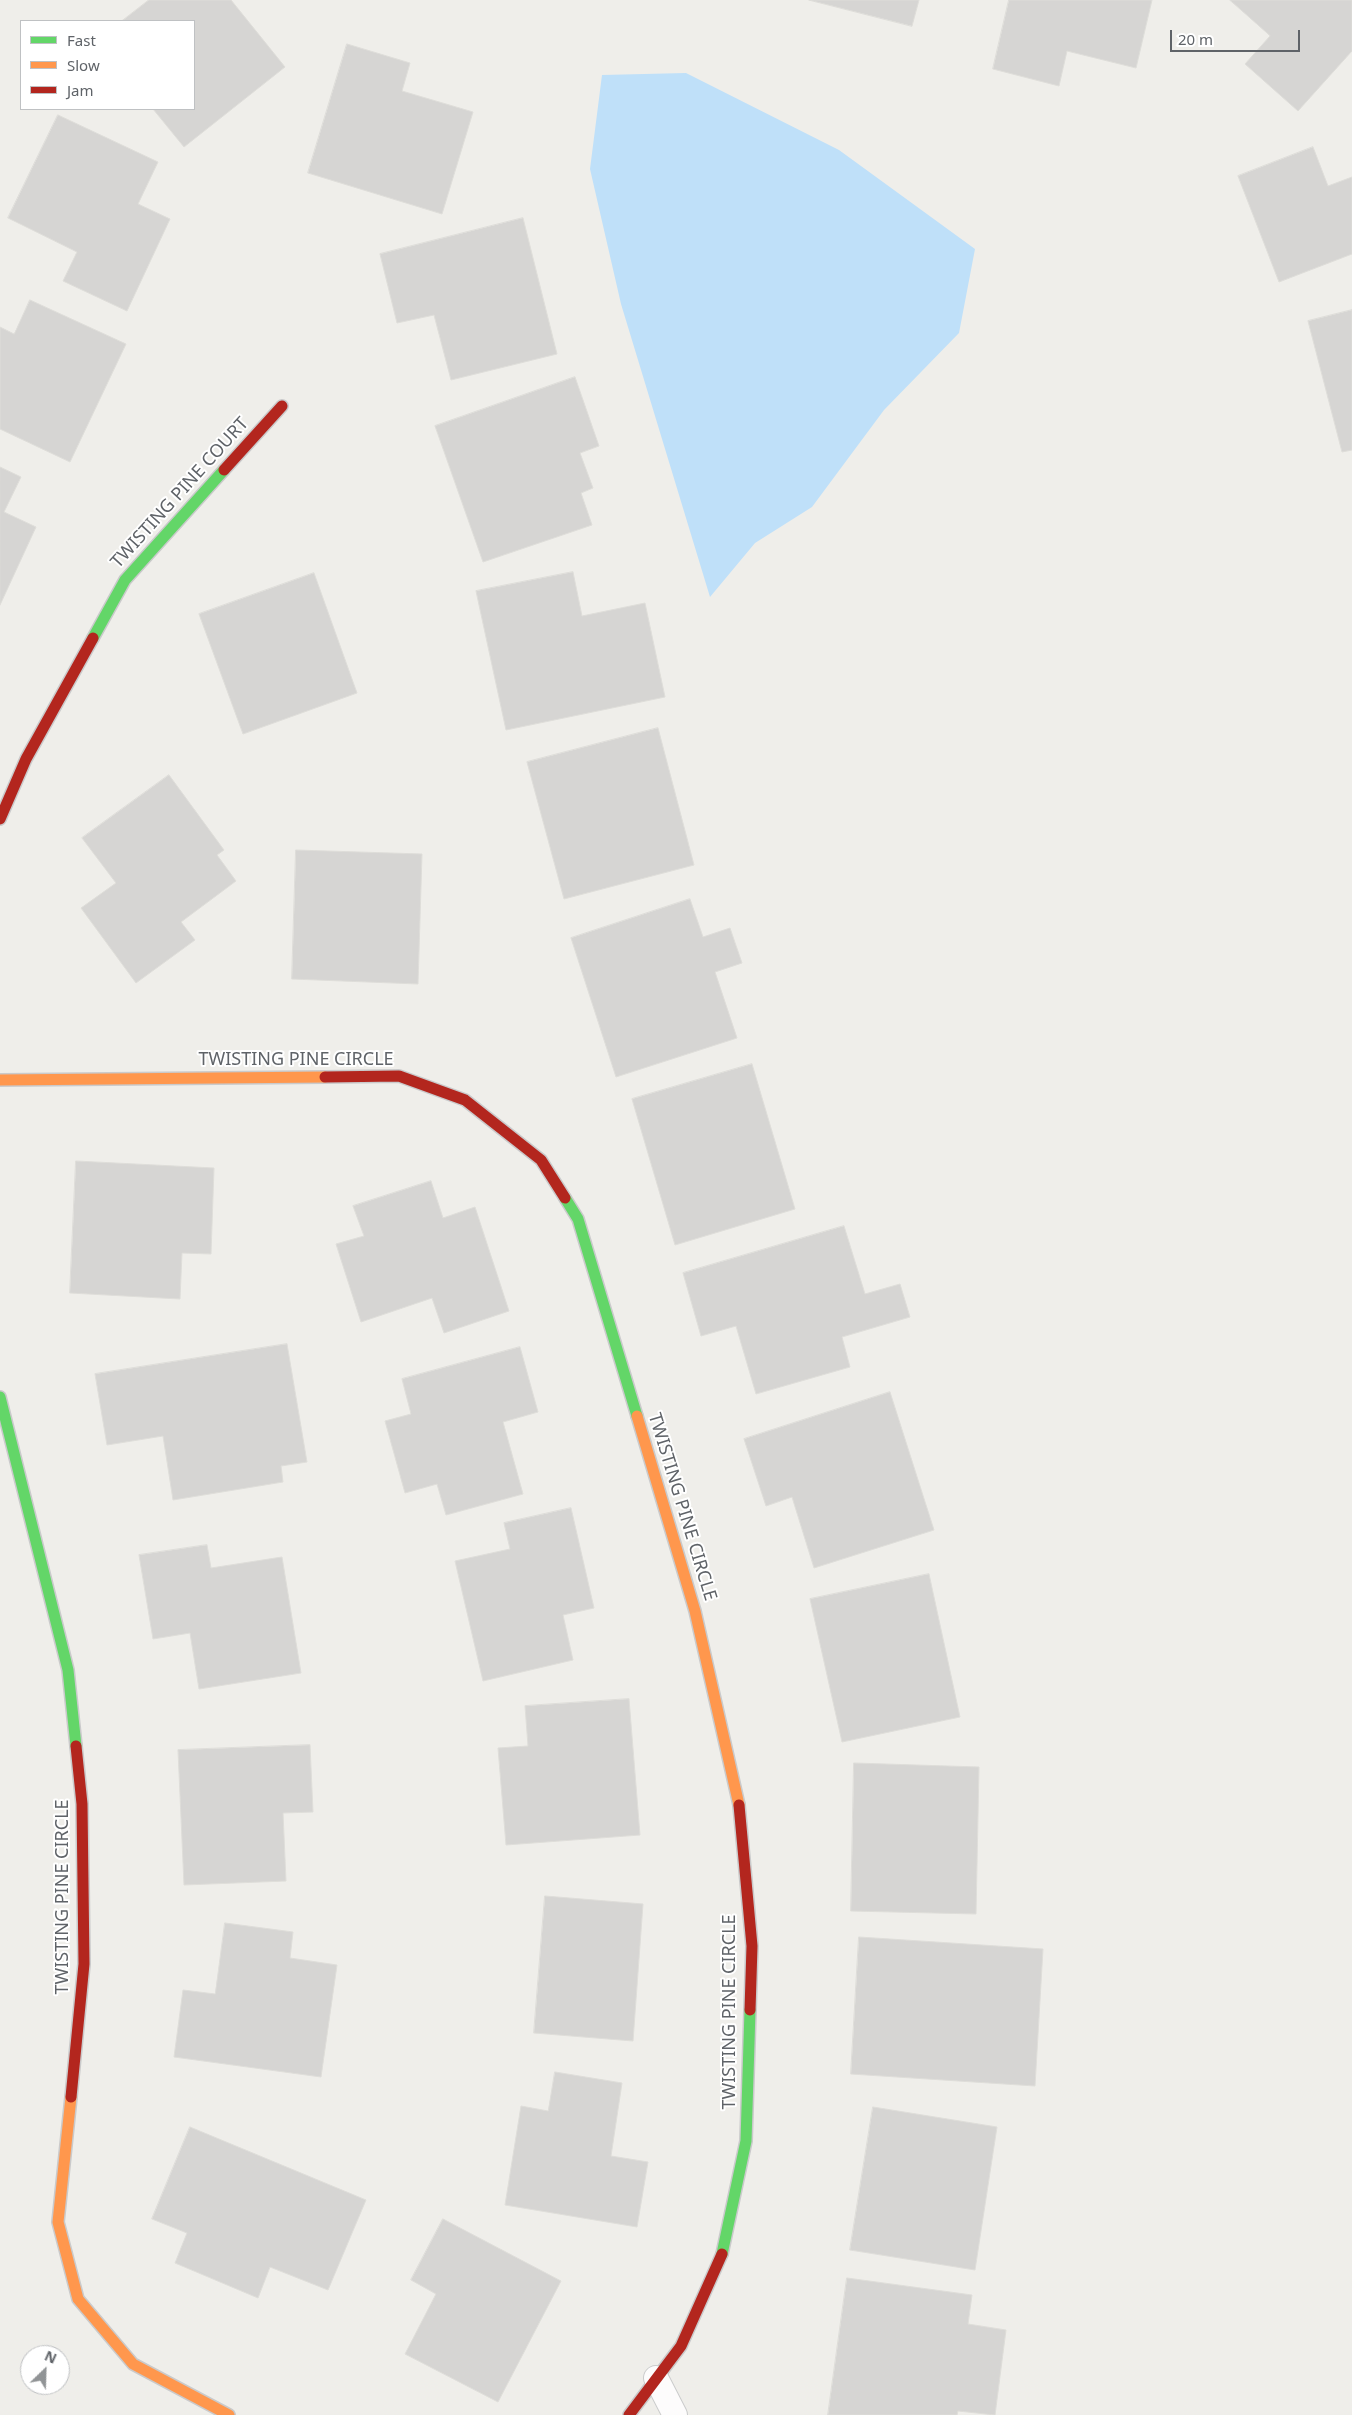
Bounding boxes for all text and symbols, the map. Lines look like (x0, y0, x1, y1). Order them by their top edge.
legend (20, 20, 195, 110)
scale bar (1172, 20, 1302, 52)
text: 20 m (1178, 29, 1213, 49)
text: Fast (67, 30, 96, 50)
text: Slow (67, 55, 100, 75)
text: Jam (67, 80, 94, 100)
street label: TWISTING PINE COURT (107, 413, 253, 573)
street label: TWISTING PINE CIRCLE (198, 1049, 394, 1071)
street label: TWISTING PINE CIRCLE (643, 1411, 721, 1603)
street label: TWISTING PINE CIRCLE (52, 1799, 74, 1995)
street label: TWISTING PINE CIRCLE (719, 1914, 741, 2110)
north arrow (20, 2345, 70, 2395)
text: N (42, 2346, 60, 2368)

